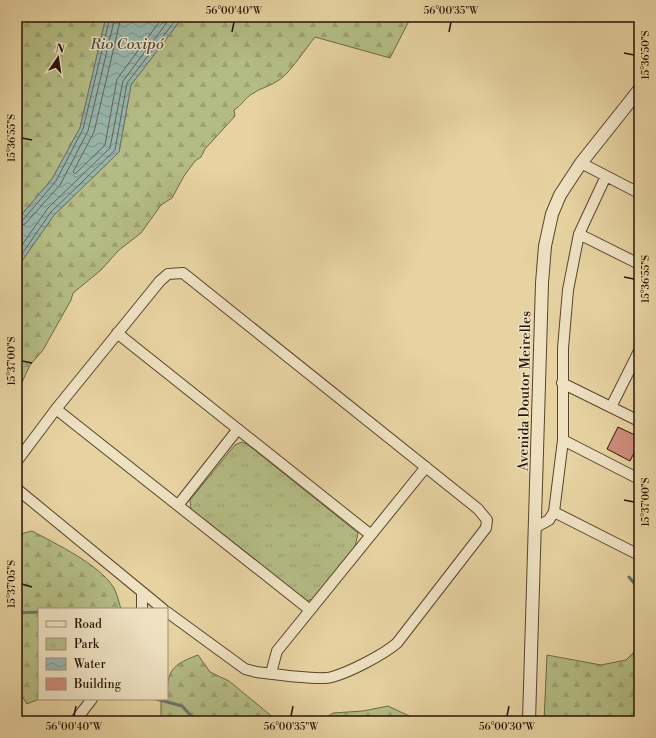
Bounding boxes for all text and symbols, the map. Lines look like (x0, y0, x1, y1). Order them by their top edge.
text: 56°00'40"W (206, 5, 263, 17)
text: 56°00'35"W (424, 5, 479, 17)
text: 15°36'50"S (640, 30, 652, 80)
water label: Rio Coxipó (89, 35, 165, 54)
north arrow (38, 38, 78, 78)
text: N (54, 41, 66, 57)
text: 15°36'55"S (6, 114, 18, 162)
text: 15°36'55"S (640, 255, 652, 303)
street label: Avenida Doutor Meirelles (515, 311, 535, 472)
text: 15°37'00"S (6, 336, 18, 386)
text: 15°37'00"S (640, 477, 652, 527)
text: 15°37'05"S (6, 560, 18, 608)
legend (38, 608, 168, 700)
text: Road (74, 617, 102, 632)
text: Park (74, 637, 100, 652)
text: Water (73, 657, 106, 672)
text: Building (73, 677, 122, 692)
text: 56°00'40"W (46, 721, 103, 733)
text: 56°00'35"W (264, 721, 319, 733)
text: 56°00'30"W (479, 721, 536, 733)

